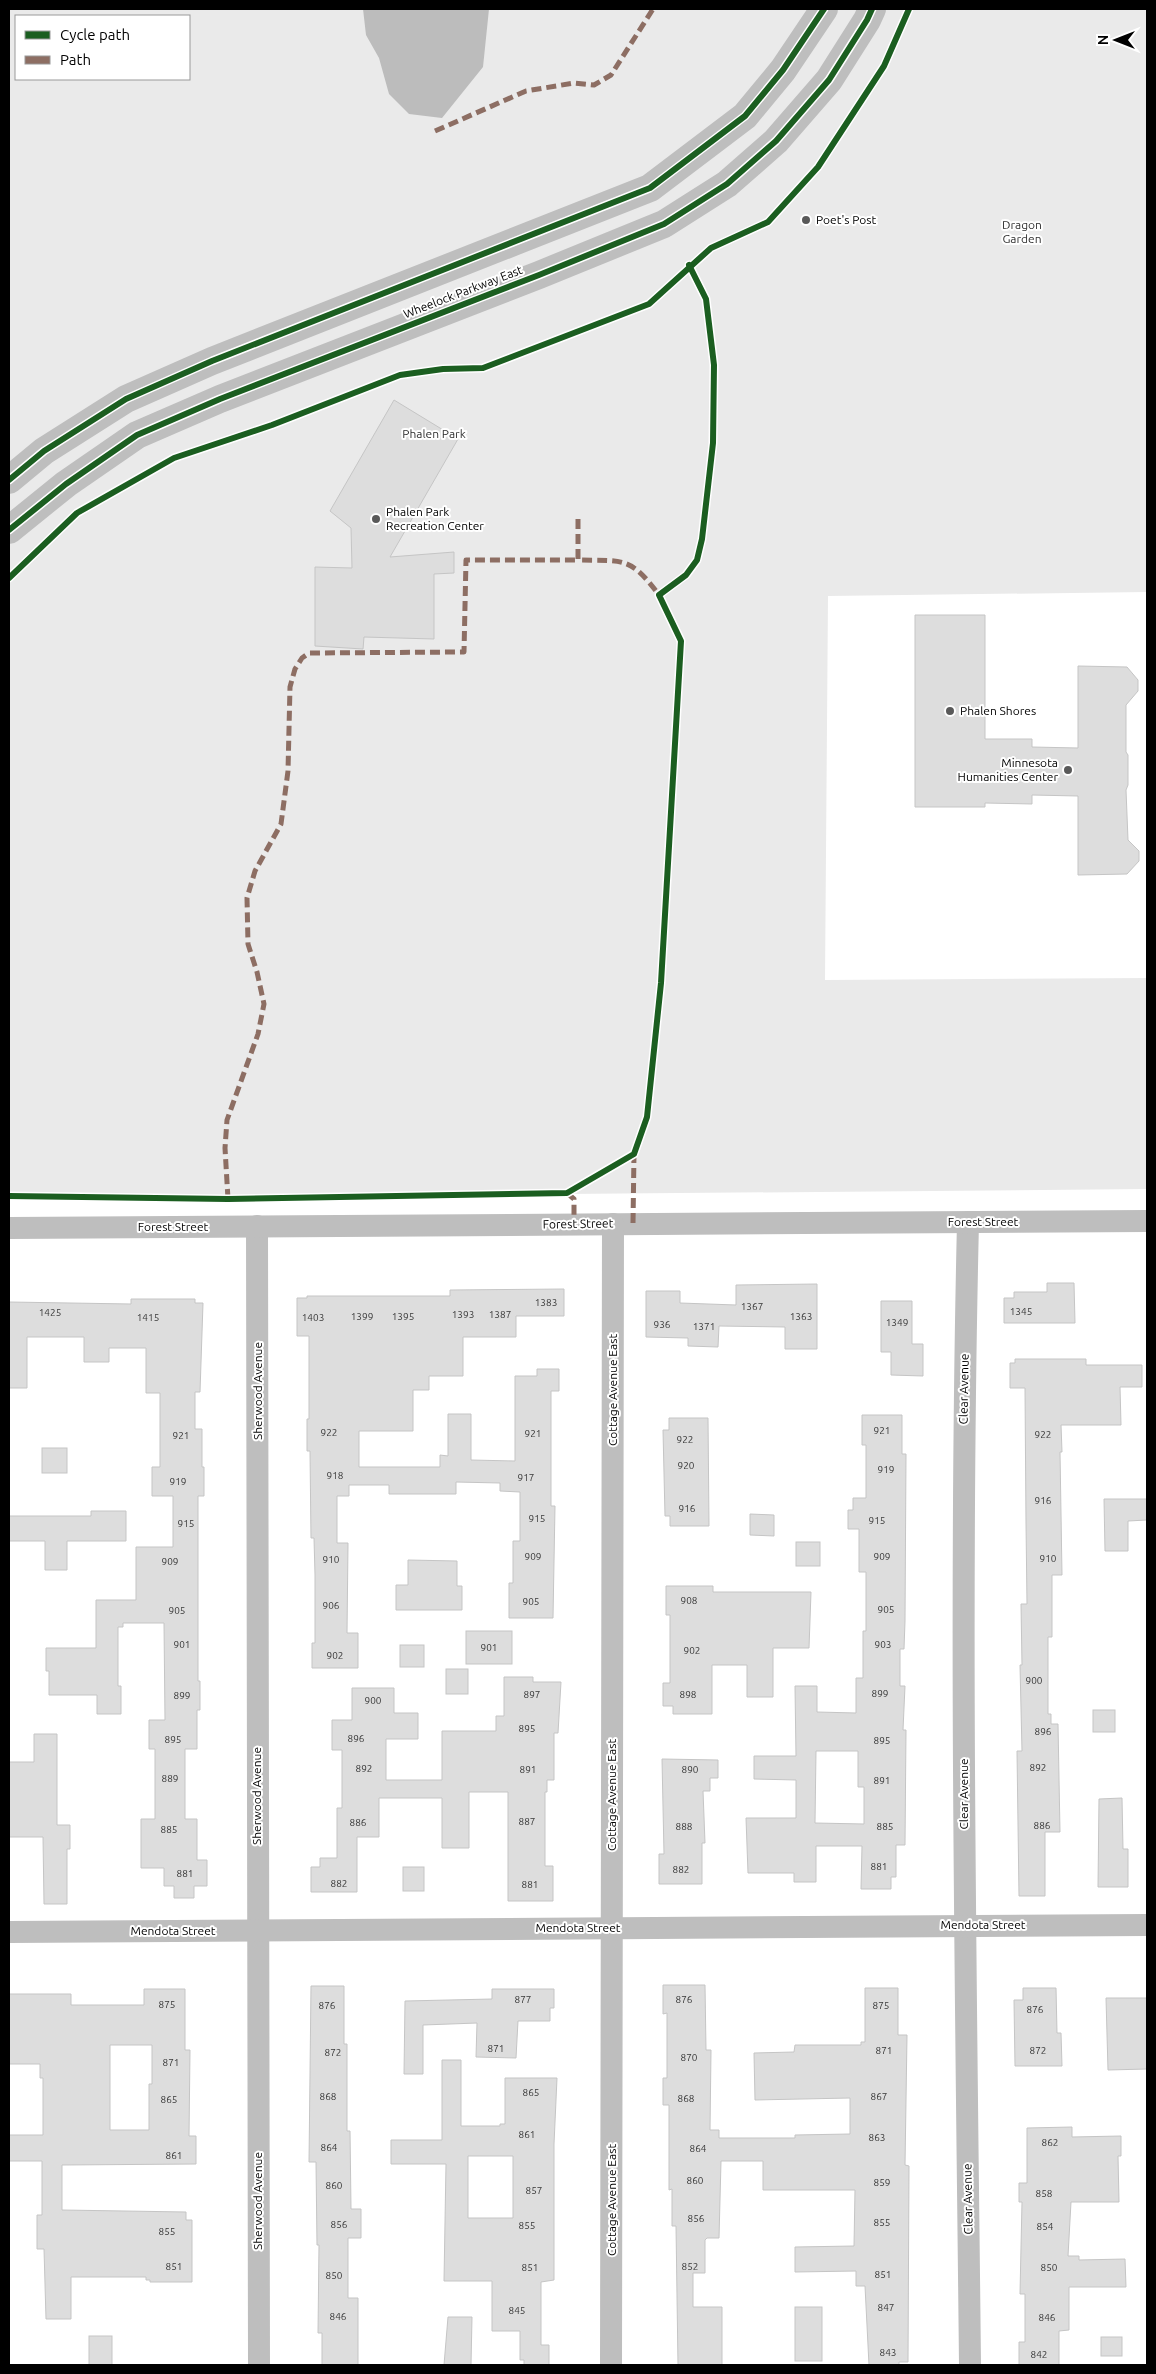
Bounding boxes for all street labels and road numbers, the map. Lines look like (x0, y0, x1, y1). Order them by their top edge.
street label: Wheelock Parkway East (401, 263, 524, 320)
street label: Forest Street (948, 1215, 1019, 1228)
street label: Forest Street (543, 1216, 614, 1231)
street label: Forest Street (138, 1220, 209, 1233)
street label: Cottage Avenue East (606, 1334, 619, 1446)
street label: Sherwood Avenue (251, 1342, 264, 1440)
street label: Clear Avenue (956, 1353, 971, 1425)
street label: Cottage Avenue East (605, 1739, 618, 1851)
street label: Sherwood Avenue (250, 1747, 263, 1845)
street label: Clear Avenue (957, 1758, 970, 1830)
street label: Mendota Street (940, 1918, 1026, 1931)
street label: Mendota Street (535, 1921, 621, 1934)
street label: Mendota Street (130, 1924, 216, 1937)
street label: Cottage Avenue East (605, 2144, 618, 2256)
street label: Sherwood Avenue (251, 2152, 264, 2250)
street label: Clear Avenue (960, 2163, 975, 2235)

